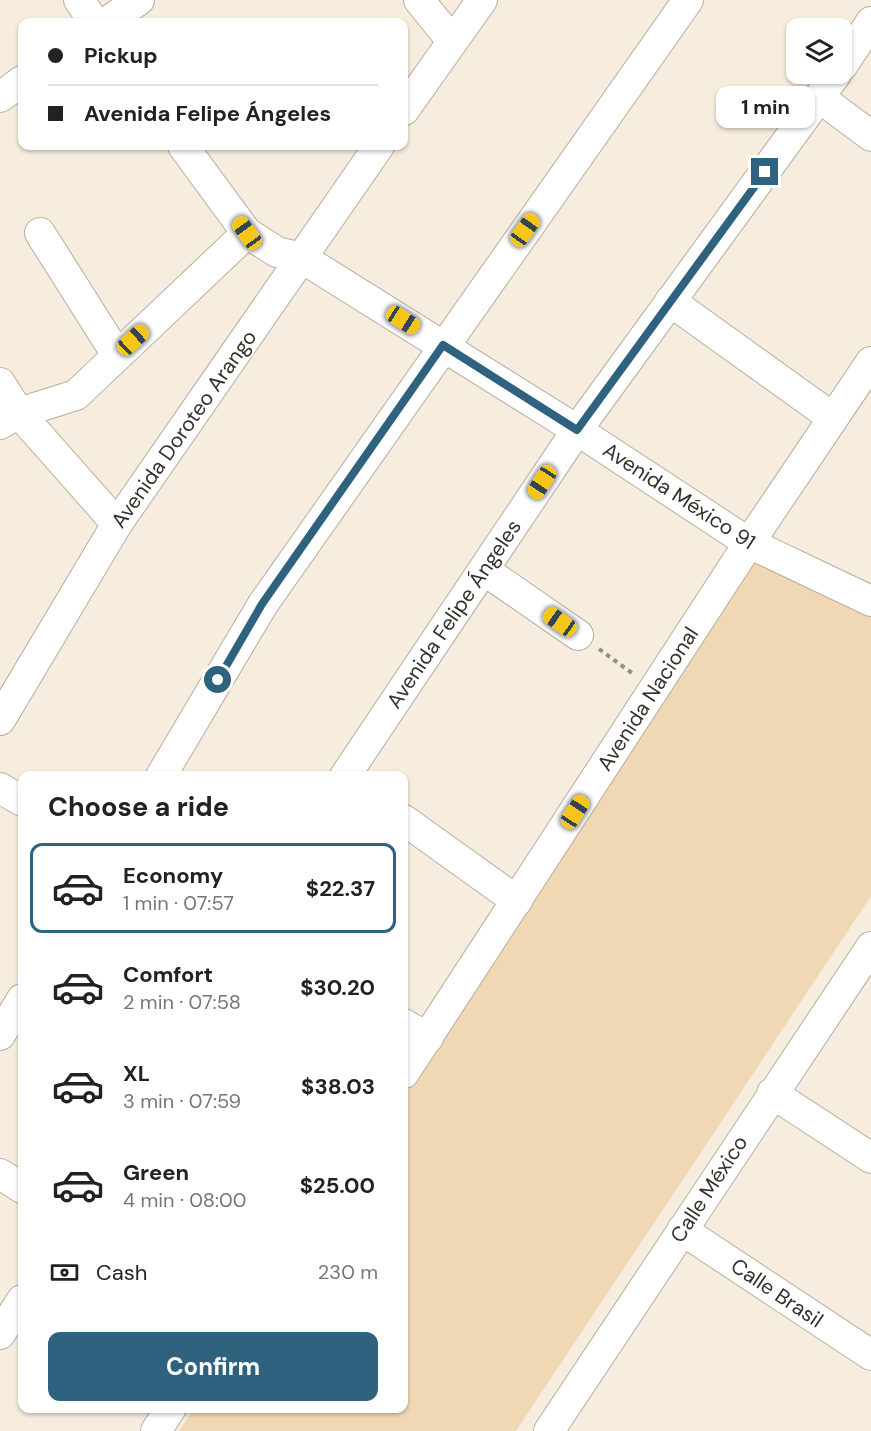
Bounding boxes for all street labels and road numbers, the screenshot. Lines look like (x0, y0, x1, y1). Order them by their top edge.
street label: Avenida Doroteo Arango (105, 324, 263, 534)
street label: Avenida México 91 (597, 436, 761, 556)
street label: Avenida Felipe Ángeles (380, 514, 528, 714)
street label: Avenida Nacional (591, 622, 705, 776)
street label: Calle México (664, 1130, 754, 1248)
street label: Calle Brasil (725, 1252, 829, 1334)

